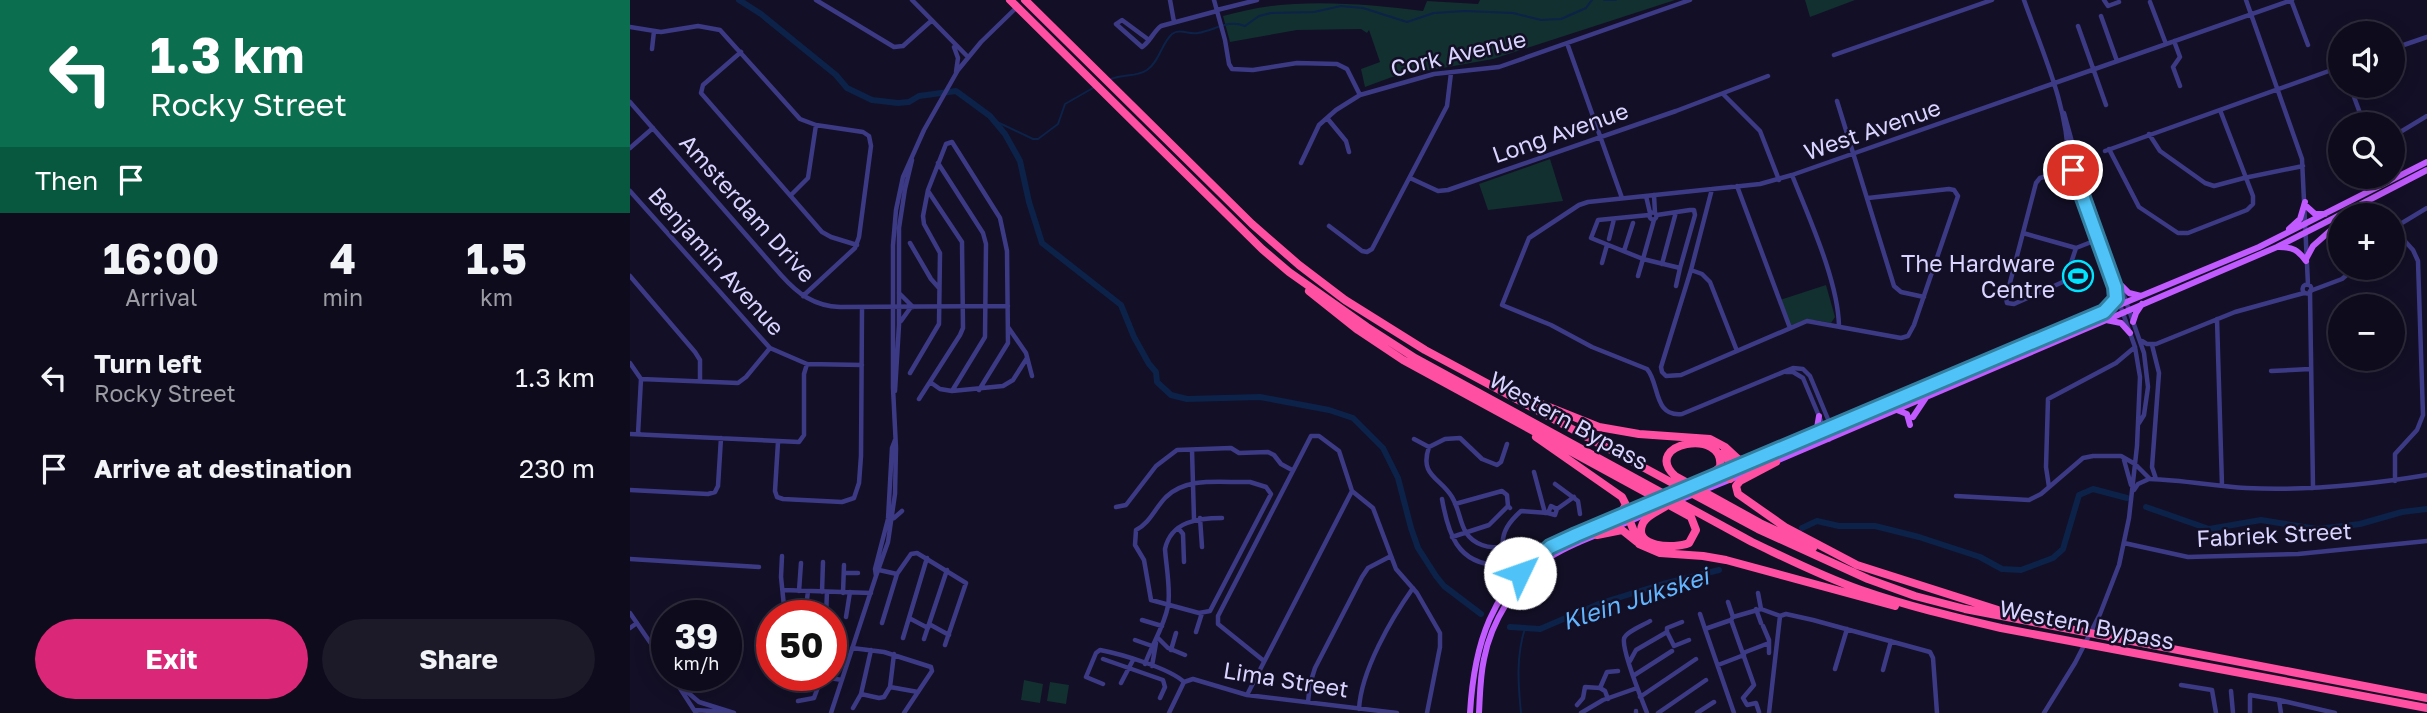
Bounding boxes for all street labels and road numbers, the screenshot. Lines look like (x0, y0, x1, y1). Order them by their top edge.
street label: Cork Avenue (1387, 24, 1529, 82)
street label: West Avenue (1800, 93, 1944, 165)
street label: Long Avenue (1488, 96, 1632, 168)
street label: Amsterdam Drive (674, 128, 822, 288)
street label: Benjamin Avenue (643, 181, 791, 341)
street label: Western Bypass (1485, 365, 1653, 475)
street label: Fabriek Street (2196, 516, 2352, 552)
street label: Western Bypass (1997, 593, 2177, 655)
street label: Lima Street (1221, 655, 1351, 703)

